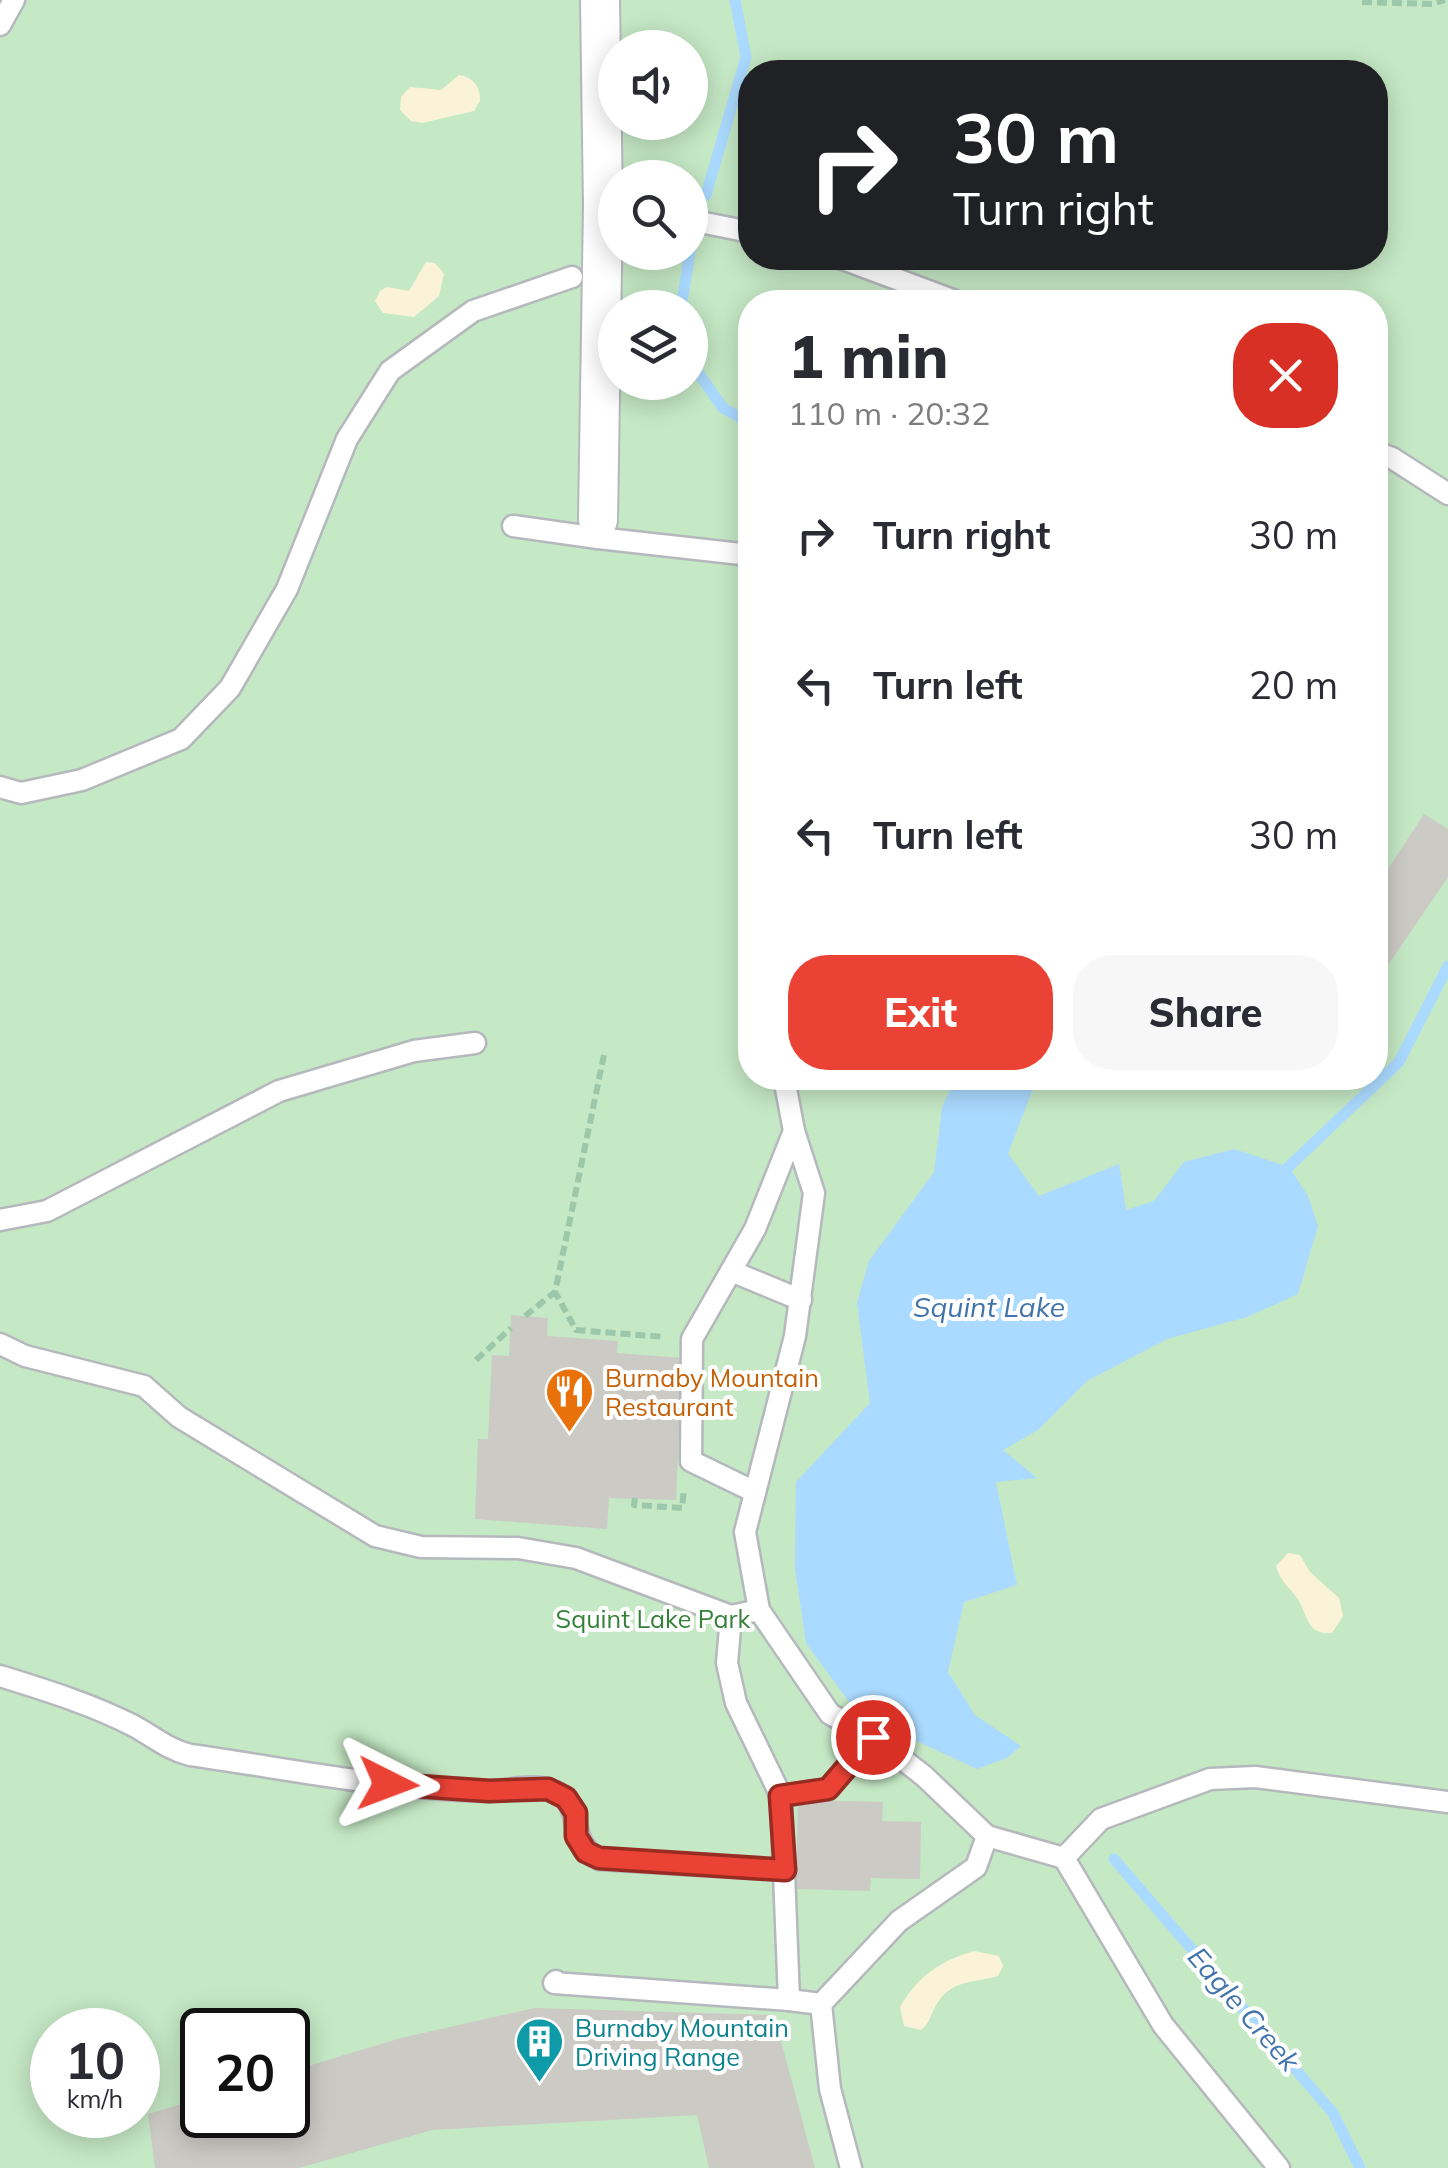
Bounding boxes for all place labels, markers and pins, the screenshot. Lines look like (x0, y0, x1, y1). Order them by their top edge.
place label: Burnaby Mountain Restaurant (605, 1362, 819, 1422)
restaurant icon: Burnaby Mountain Restaurant (544, 1366, 596, 1434)
pin (831, 1695, 916, 1780)
place label: Burnaby Mountain Driving Range (575, 2012, 789, 2072)
building icon: Burnaby Mountain Driving Range (514, 2016, 566, 2084)

